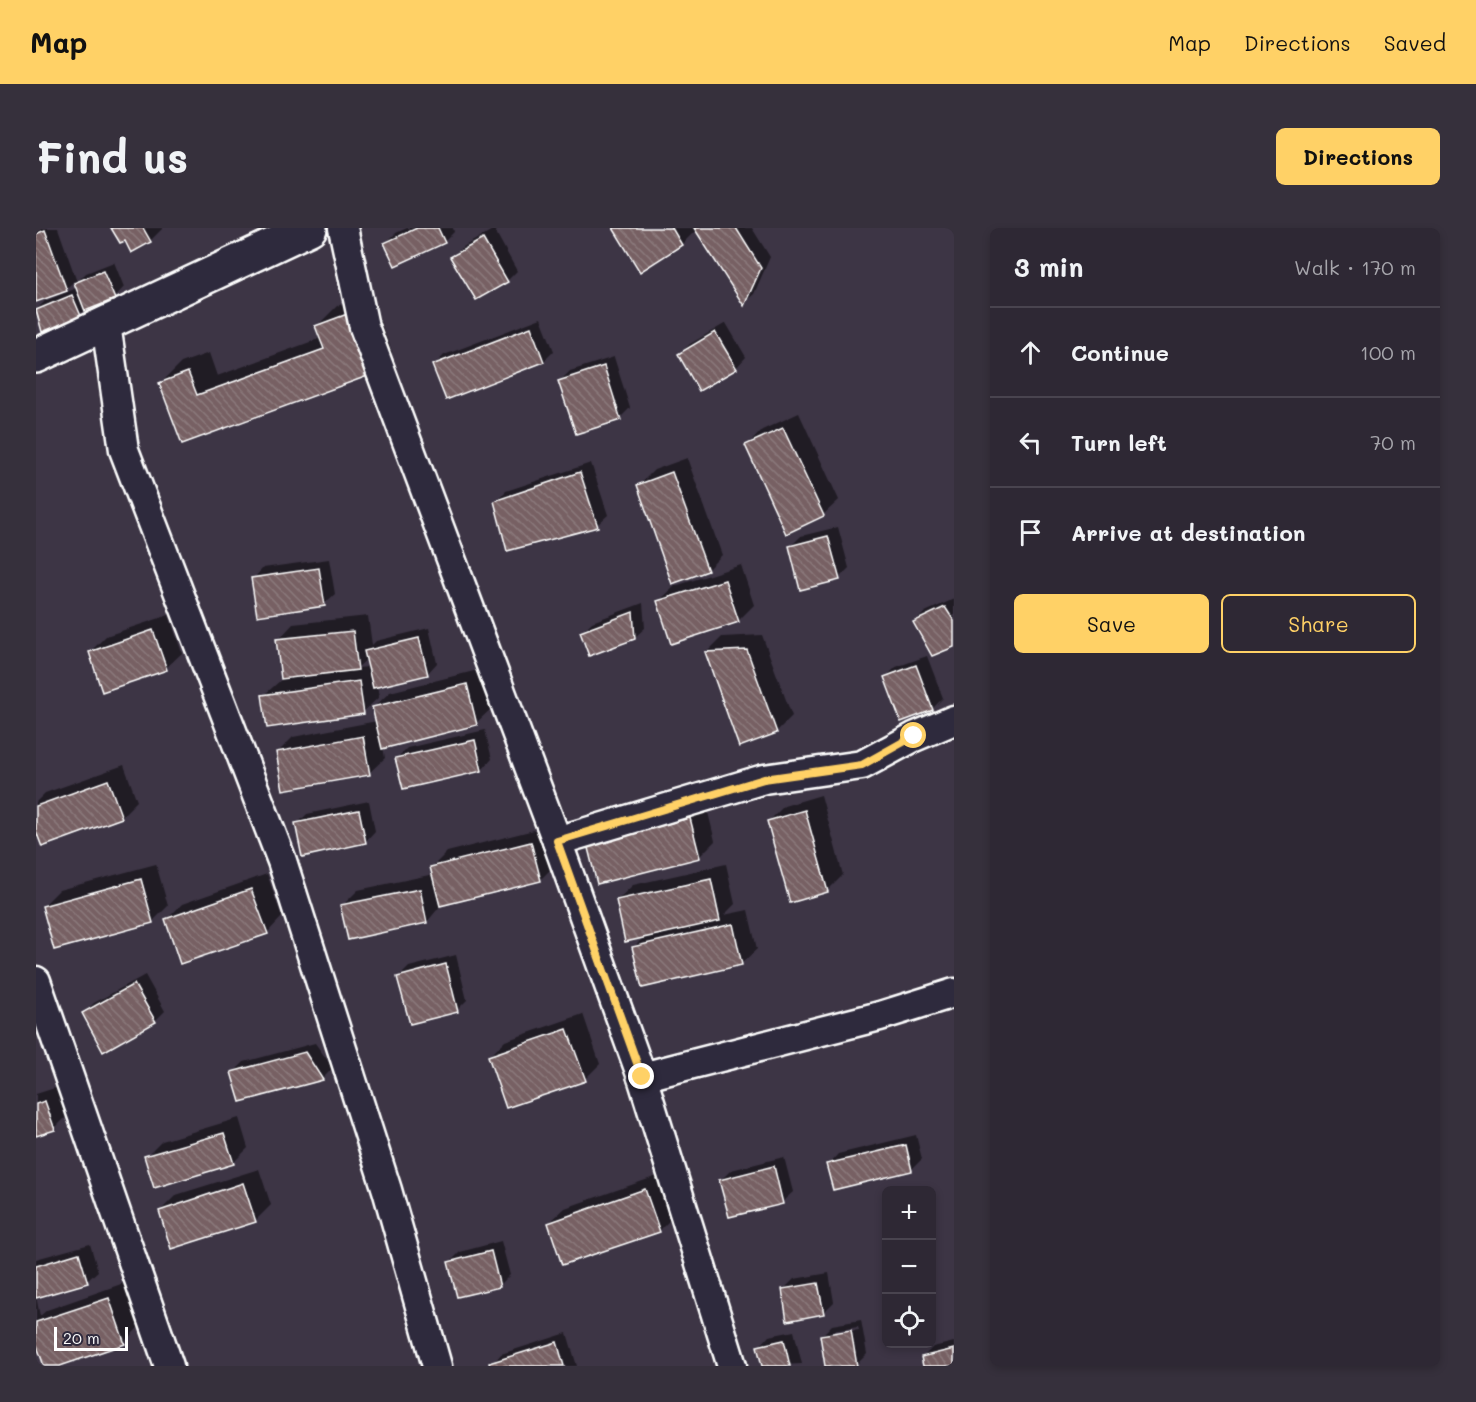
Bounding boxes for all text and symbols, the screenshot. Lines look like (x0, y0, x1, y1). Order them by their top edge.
text: Map (30, 24, 87, 60)
text: Map (1168, 29, 1211, 56)
text: Directions (1244, 29, 1351, 56)
text: Saved (1384, 29, 1446, 56)
button: Directions (1276, 128, 1440, 185)
text: Find us (36, 129, 188, 184)
text: 3 min (1014, 250, 1083, 284)
text: Walk · 170 m (1294, 254, 1416, 280)
icon: ahead (1014, 336, 1047, 369)
text: Continue (1071, 338, 1169, 367)
text: 100 m (1360, 339, 1416, 365)
icon: left (1014, 426, 1047, 459)
text: Turn left (1071, 428, 1167, 457)
text: 70 m (1370, 429, 1416, 455)
icon: arrive (1014, 516, 1047, 549)
text: Arrive at destination (1071, 518, 1306, 547)
button: Save (1014, 594, 1209, 653)
button: Share (1221, 594, 1416, 653)
route start (900, 722, 926, 748)
route end (628, 1063, 654, 1089)
map controls (882, 1186, 936, 1348)
button: + (882, 1186, 936, 1240)
button: − (882, 1240, 936, 1294)
button: locate (882, 1294, 936, 1348)
scale bar (54, 1324, 128, 1352)
text: 20 m (63, 1327, 100, 1348)

